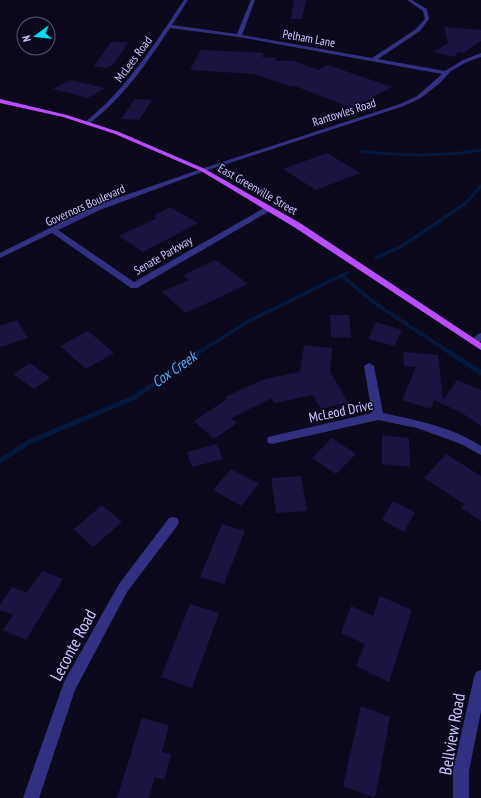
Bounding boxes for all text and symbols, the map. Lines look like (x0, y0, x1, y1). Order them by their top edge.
north arrow (16, 16, 56, 56)
street label: Pelham Lane (282, 26, 336, 50)
street label: McLees Road (111, 33, 155, 85)
text: N (19, 34, 34, 43)
street label: Rantowles Road (310, 95, 378, 129)
street label: East Greenville Street (216, 160, 301, 218)
street label: Governors Boulevard (43, 181, 127, 229)
street label: Senate Parkway (131, 232, 195, 278)
water label: Cox Creek (148, 345, 202, 391)
street label: McLeod Drive (307, 395, 375, 427)
street label: Leconte Road (45, 605, 101, 685)
street label: Bellview Road (434, 691, 470, 777)

